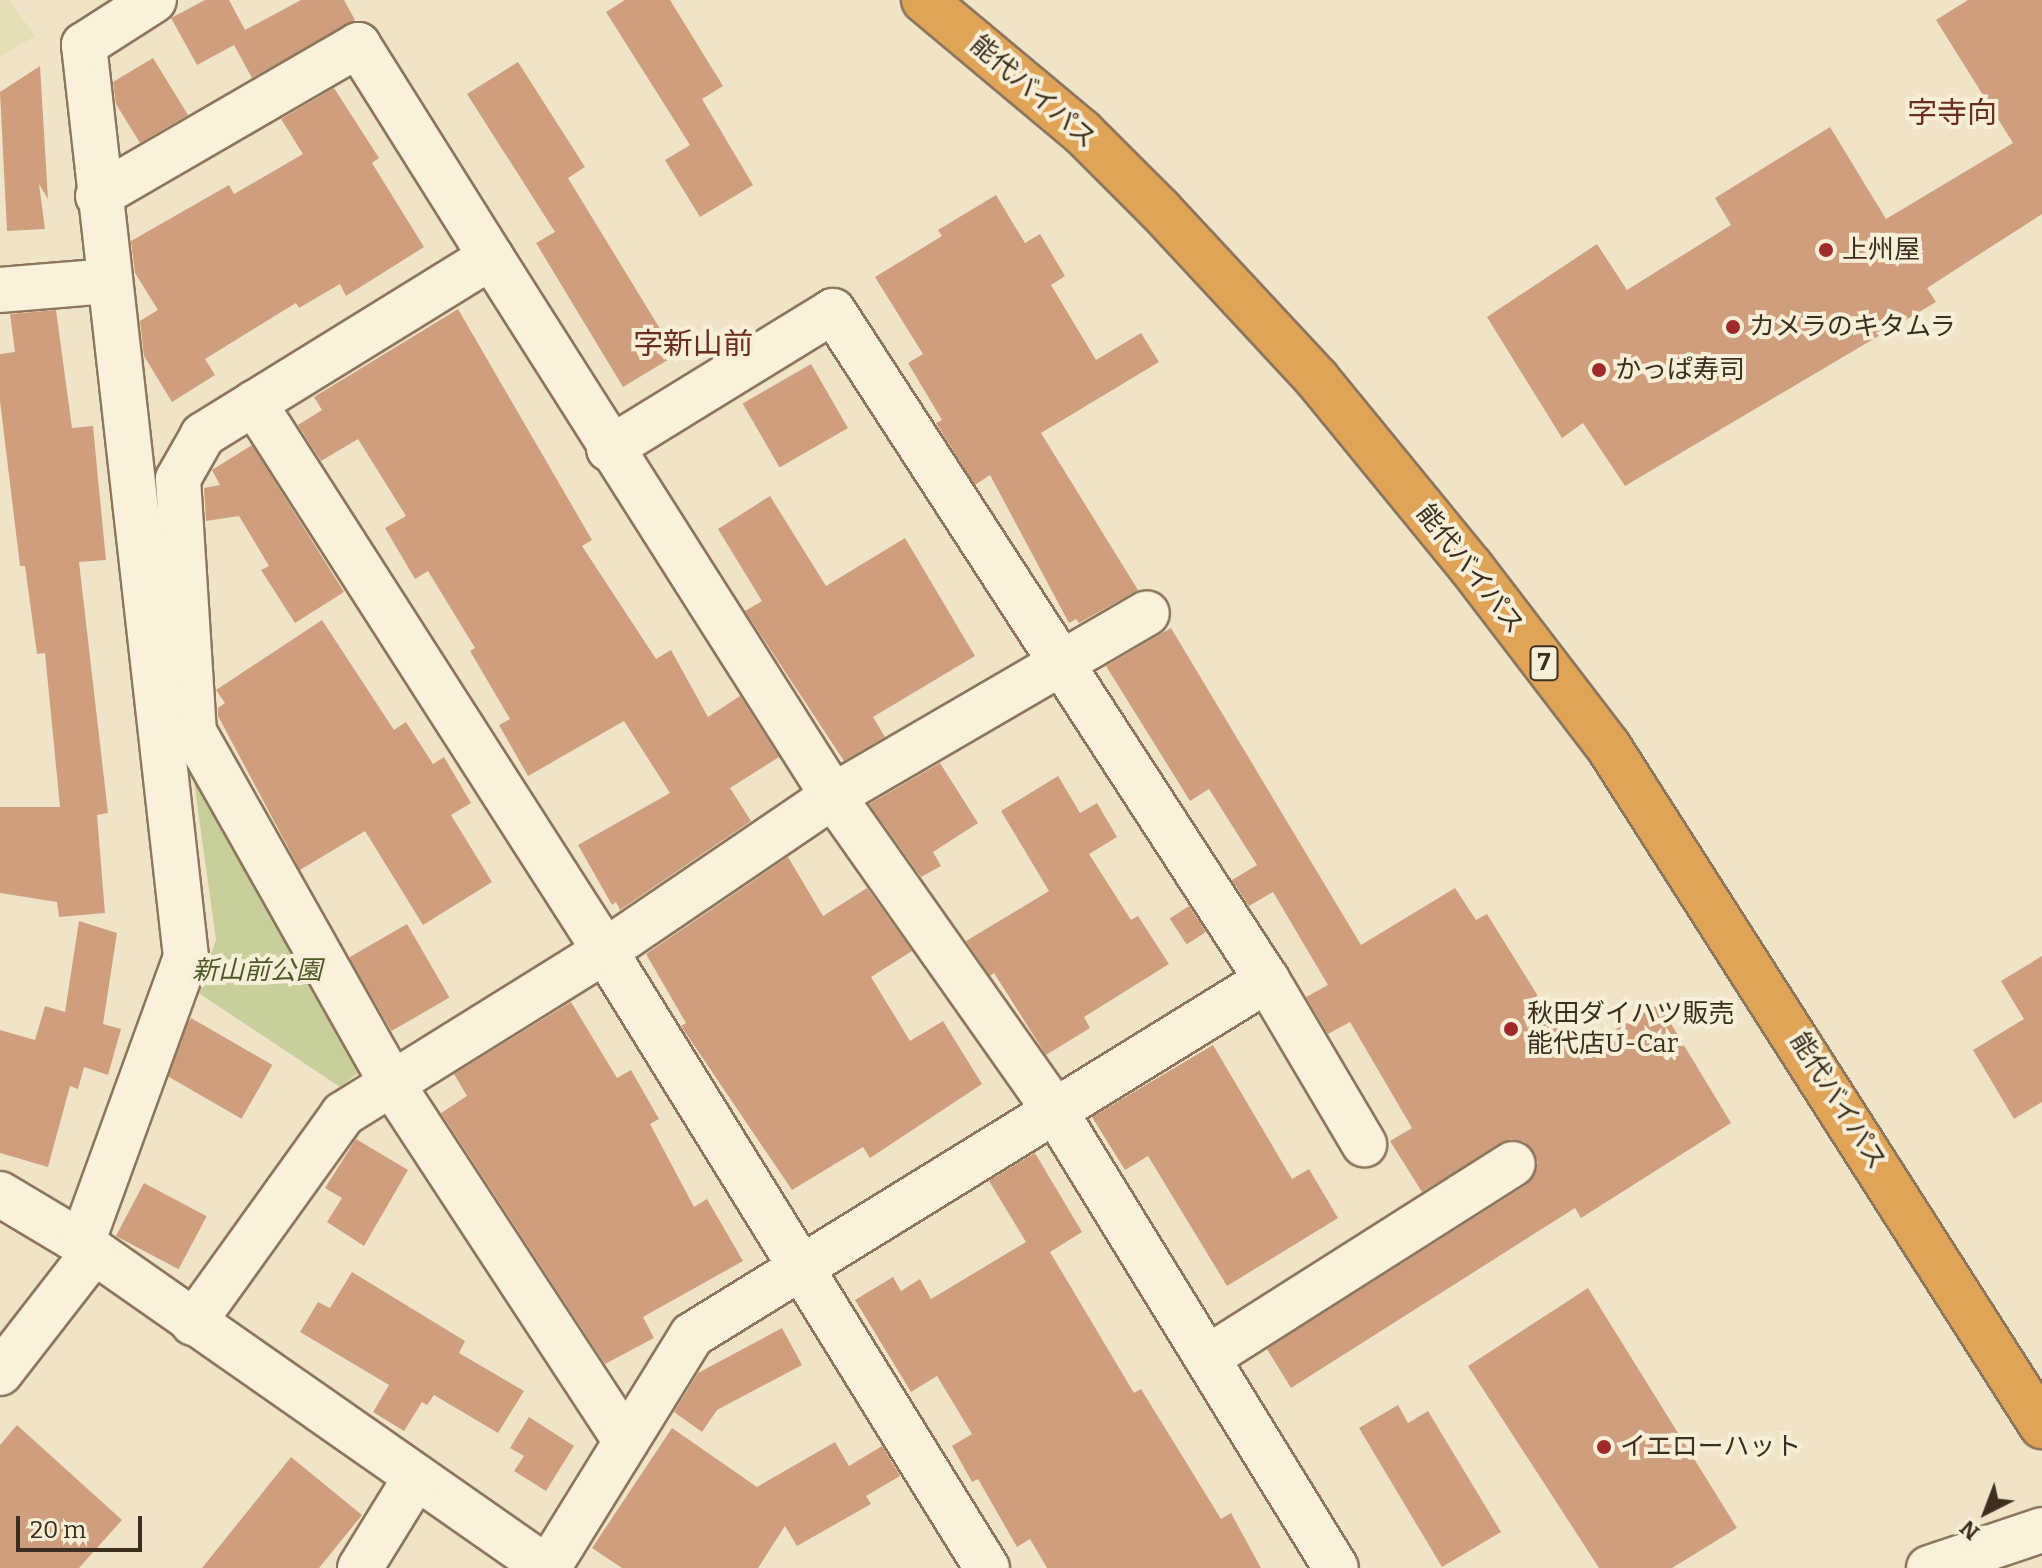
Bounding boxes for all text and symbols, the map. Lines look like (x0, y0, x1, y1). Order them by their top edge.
street label: 能代バイパス (964, 29, 1102, 155)
district label: 字寺向 (1907, 95, 1997, 131)
place label: 上州屋 (1842, 234, 1920, 266)
marker: 上州屋 (1817, 241, 1835, 259)
place label: カメラのキタムラ (1749, 311, 1957, 343)
marker: カメラのキタムラ (1724, 318, 1742, 336)
district label: 字新山前 (633, 326, 753, 362)
place label: かっぱ寿司 (1615, 354, 1745, 386)
marker: かっぱ寿司 (1590, 361, 1608, 379)
street label: 能代バイパス (1410, 498, 1530, 640)
road number: 7 (1528, 643, 1560, 683)
park label: 新山前公園 (192, 955, 322, 987)
place label: 秋田ダイハツ販売 能代店U-Car (1527, 998, 1735, 1060)
marker: 秋田ダイハツ販売 能代店U-Car (1502, 1020, 1520, 1038)
street label: 能代バイパス (1783, 1027, 1893, 1175)
place label: イエローハット (1620, 1431, 1802, 1463)
marker: イエローハット (1595, 1438, 1613, 1456)
north arrow (1946, 1472, 2026, 1552)
scale bar (20, 1500, 146, 1550)
text: N (1954, 1514, 1985, 1546)
text: 20 m (30, 1516, 86, 1544)

